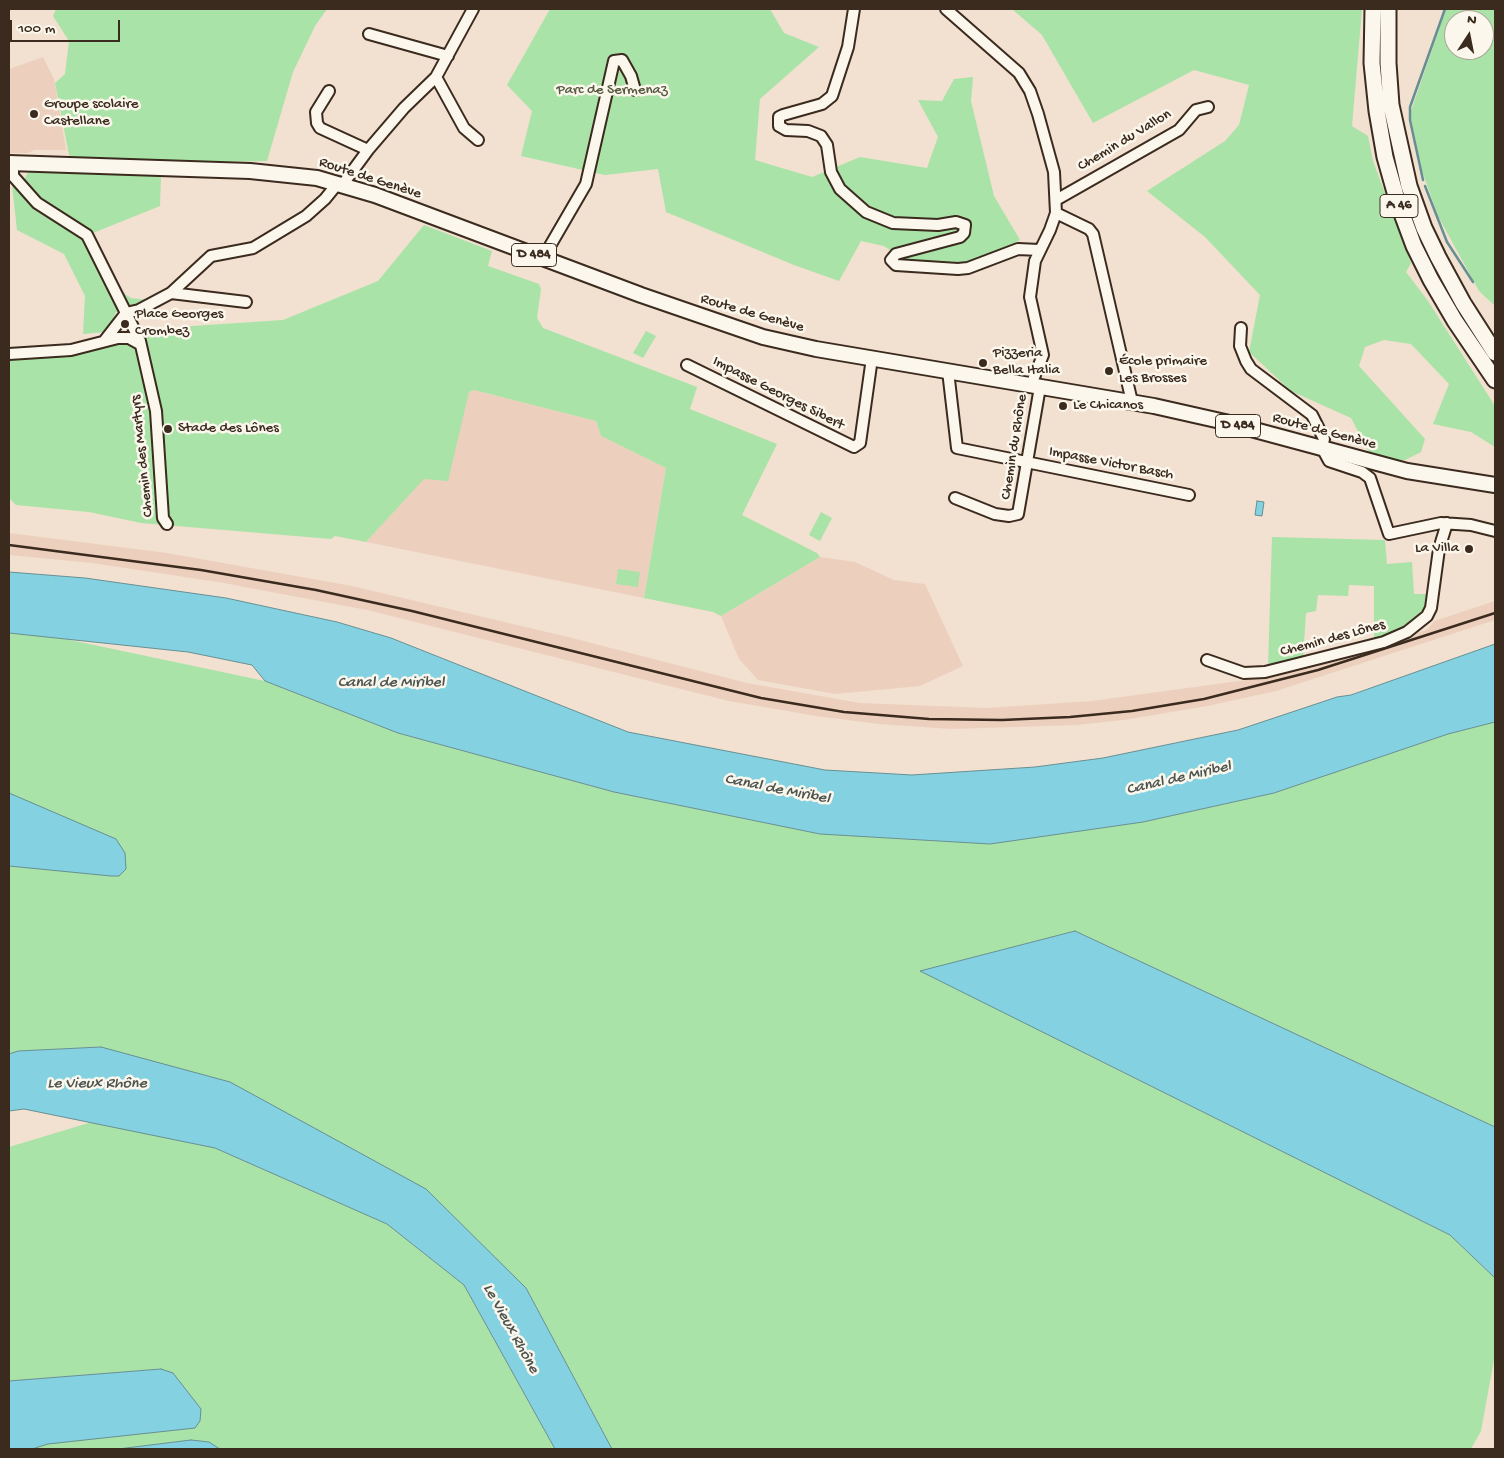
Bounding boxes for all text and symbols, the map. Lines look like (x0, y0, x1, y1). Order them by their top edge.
scale bar (12, 10, 122, 42)
north arrow (1444, 10, 1494, 60)
text: N (1466, 12, 1478, 30)
text: 100 m (18, 20, 55, 38)
park label: Parc de Sermenaz (556, 82, 668, 100)
place label: Groupe scolaire Castellane (44, 96, 139, 131)
street label: Chemin du Vallon (1075, 106, 1175, 176)
marker: Groupe scolaire Castellane (28, 108, 40, 120)
street label: Route de Genève (317, 154, 423, 204)
road number: A 46 (1380, 195, 1418, 218)
road number: D 484 (512, 244, 556, 266)
street label: Route de Genève (698, 291, 806, 337)
place label: Place Georges Crombez (135, 306, 223, 341)
marker: Place Georges Crombez (119, 318, 131, 330)
place label: Pizzeria Bella Italia (993, 345, 1060, 380)
street label: Impasse Georges Sibert (709, 353, 847, 435)
place label: École primaire Les Brosses (1119, 353, 1207, 388)
marker: Pizzeria Bella Italia (977, 357, 989, 369)
marker: École primaire Les Brosses (1103, 365, 1115, 377)
street label: Chemin du Rhône (998, 393, 1032, 501)
street label: Chemin des Martyrs (128, 394, 158, 518)
place label: Le Chicanos (1073, 397, 1143, 415)
marker: Le Chicanos (1057, 400, 1069, 412)
street label: Route de Genève (1270, 410, 1378, 454)
road number: D 484 (1216, 414, 1260, 438)
place label: Stade des Lônes (178, 420, 279, 438)
marker: Stade des Lônes (162, 423, 174, 435)
street label: Impasse Victor Basch (1047, 443, 1175, 485)
place label: La Villa (1415, 540, 1459, 558)
marker: La Villa (1463, 543, 1475, 555)
street label: Chemin des Lônes (1279, 616, 1387, 662)
water label: Canal de Miribel (338, 674, 444, 694)
water label: Canal de Miribel (1125, 758, 1233, 800)
water label: Canal de Miribel (723, 770, 831, 810)
water label: Le Vieux Rhône (47, 1075, 147, 1095)
water label: Le Vieux Rhône (478, 1281, 542, 1377)

